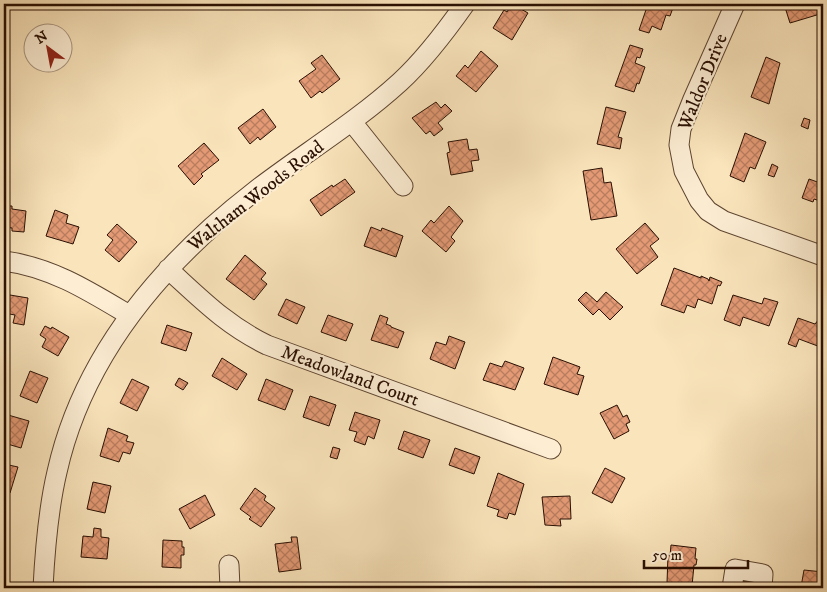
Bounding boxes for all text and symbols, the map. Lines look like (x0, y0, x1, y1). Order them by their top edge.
north arrow (22, 22, 72, 72)
text: N (32, 27, 52, 49)
street label: Waldor Drive (673, 30, 733, 135)
street label: Waltham Woods Road (182, 135, 329, 257)
street label: Meadowland Court (278, 340, 422, 412)
scale bar (644, 537, 748, 569)
text: 50 m (652, 546, 682, 565)

